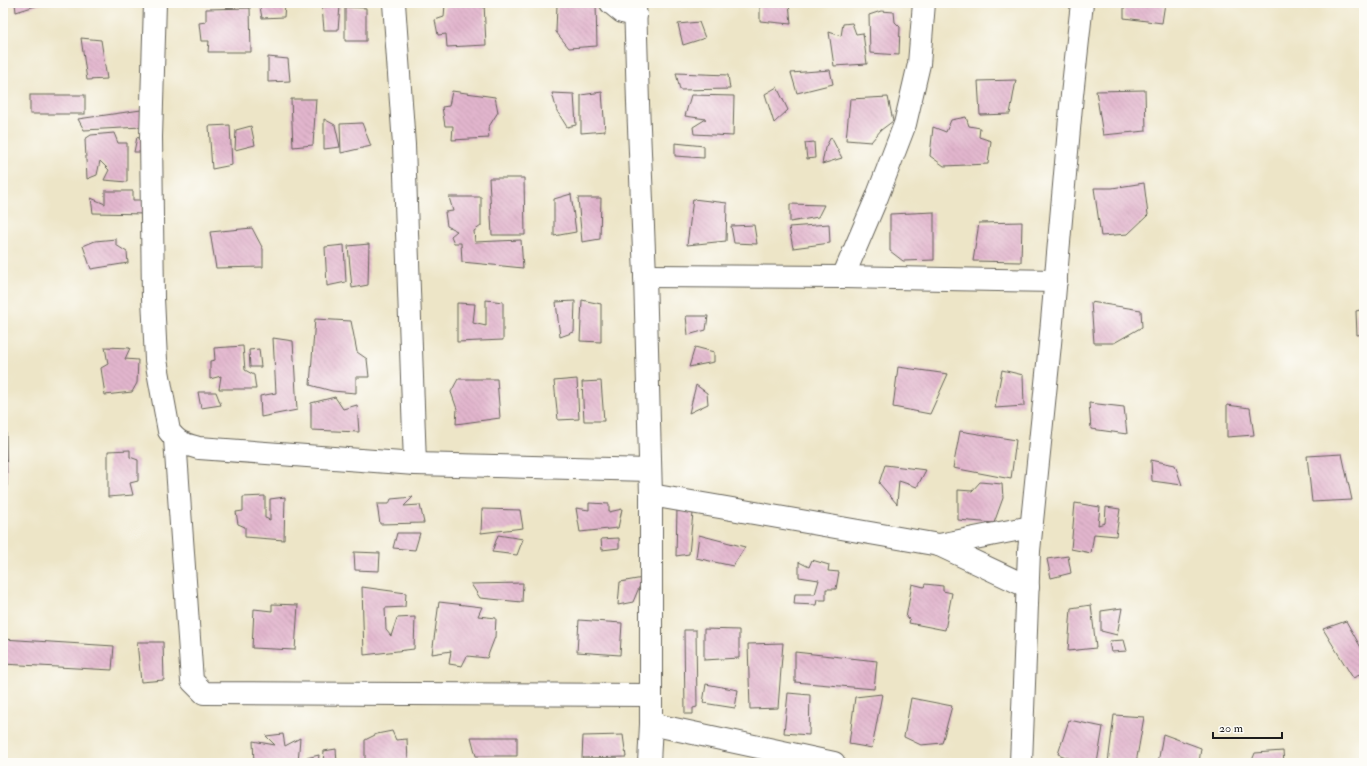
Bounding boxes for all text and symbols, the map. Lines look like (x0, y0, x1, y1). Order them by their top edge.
scale bar (1213, 714, 1282, 740)
text: 20 m (1219, 721, 1244, 736)

